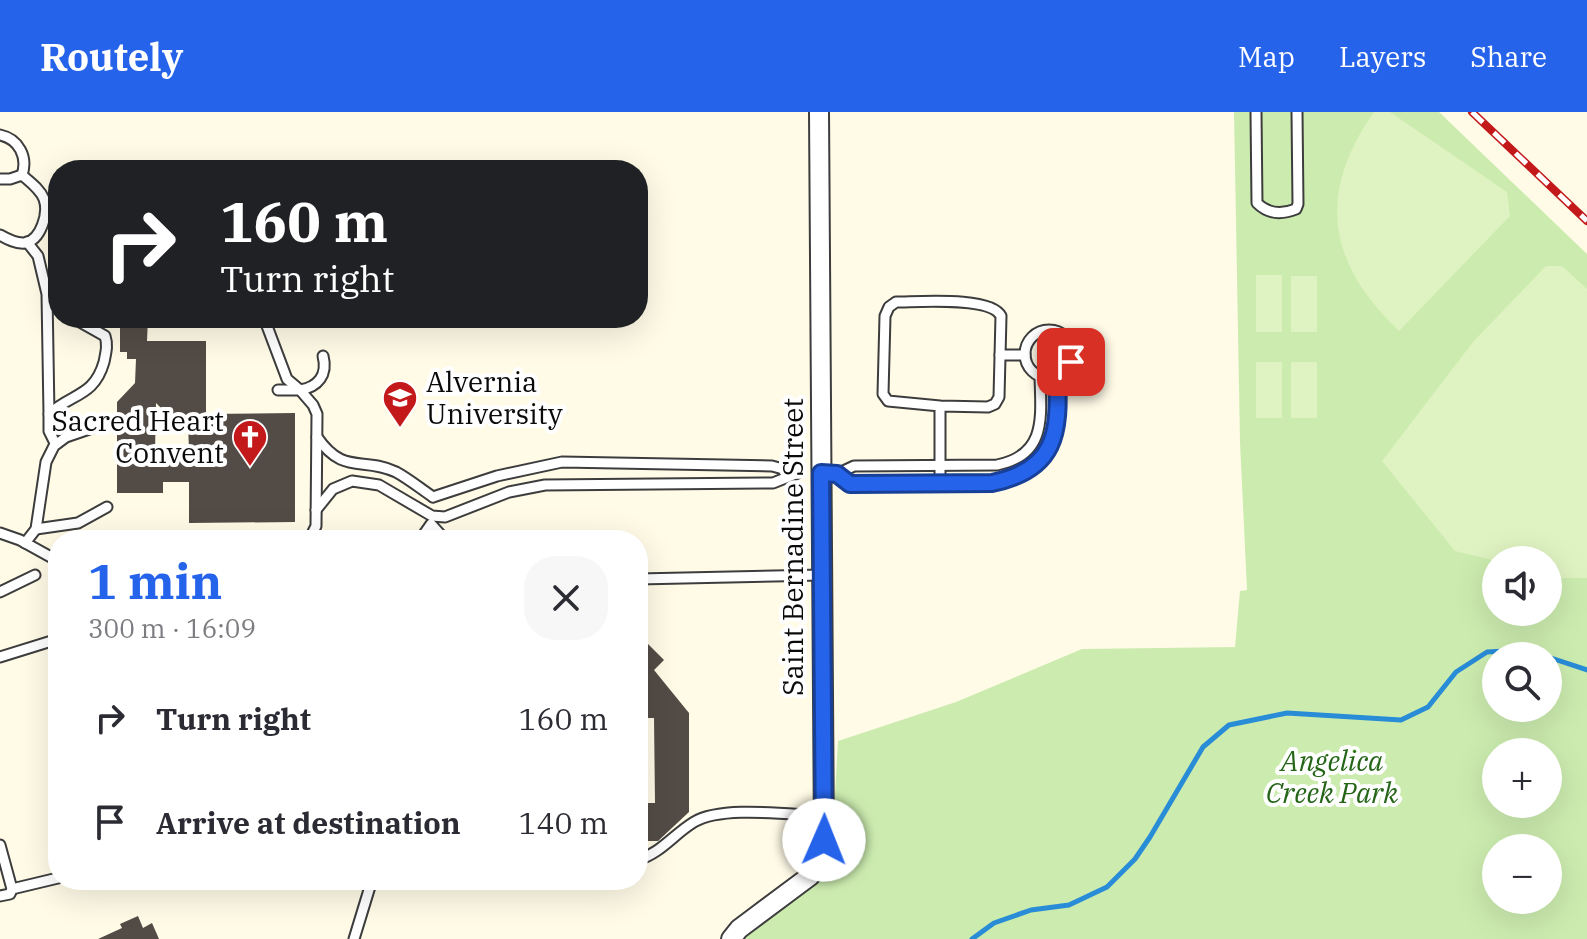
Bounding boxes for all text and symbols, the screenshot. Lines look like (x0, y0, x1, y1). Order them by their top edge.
text: Routely (40, 32, 183, 81)
text: Map (1238, 38, 1295, 75)
text: Layers (1339, 38, 1426, 75)
text: Share (1470, 38, 1547, 75)
text: 160 m (220, 185, 388, 257)
icon: right (88, 192, 192, 296)
text: Turn right (220, 255, 394, 302)
pin (1037, 328, 1105, 396)
icon: arrive (1049, 340, 1093, 384)
place label: Alvernia University (426, 363, 563, 432)
school or university icon: Alvernia University (381, 379, 419, 429)
street label: Saint Bernadine Street (774, 398, 811, 696)
place label: Sacred Heart Convent (51, 402, 224, 471)
church icon: Sacred Heart Convent (231, 418, 269, 468)
map controls (1482, 546, 1562, 914)
button: sound (1482, 546, 1562, 626)
text: 1 min (88, 550, 222, 612)
button: close (524, 556, 608, 640)
text: 300 m · 16:09 (88, 611, 256, 645)
button: search (1482, 642, 1562, 722)
icon: right (88, 696, 132, 740)
text: Turn right (156, 699, 311, 738)
text: 160 m (518, 699, 608, 738)
button: + (1482, 738, 1562, 818)
park label: Angelica Creek Park (1266, 742, 1398, 811)
position arrow (782, 798, 866, 882)
icon: arrive (88, 800, 132, 844)
text: Arrive at destination (156, 803, 461, 842)
text: 140 m (518, 803, 608, 842)
button: − (1482, 834, 1562, 914)

